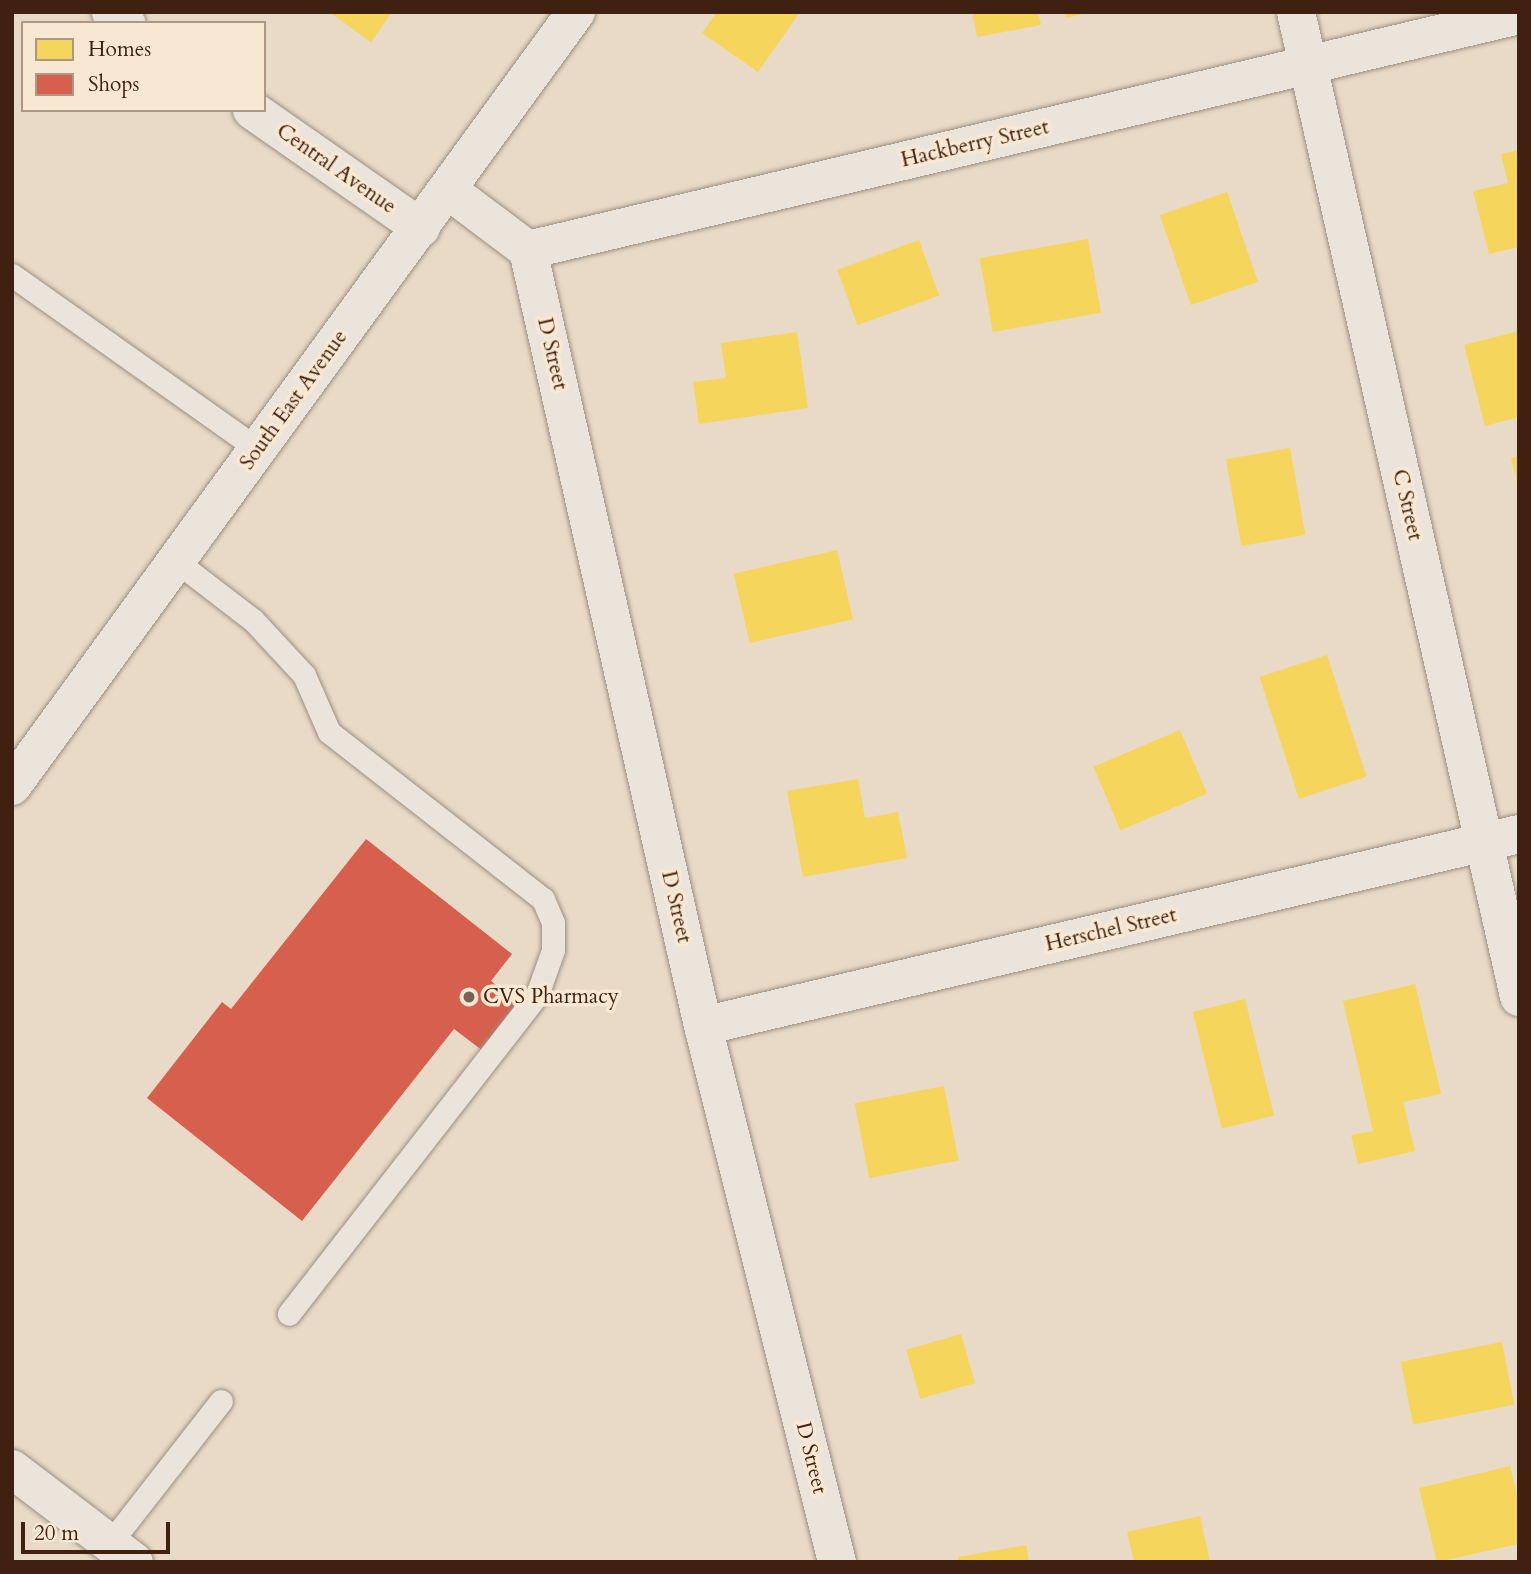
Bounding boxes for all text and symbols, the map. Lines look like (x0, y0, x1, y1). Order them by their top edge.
legend (21, 21, 266, 112)
text: Homes (88, 35, 151, 64)
text: Shops (88, 70, 140, 99)
street label: Hackberry Street (899, 115, 1051, 173)
street label: Central Avenue (271, 119, 401, 219)
street label: D Street (531, 315, 573, 393)
street label: South East Avenue (235, 325, 353, 475)
street label: C Street (1387, 467, 1427, 543)
street label: D Street (655, 868, 697, 946)
street label: Herschel Street (1043, 903, 1179, 957)
place label: CVS Pharmacy (483, 984, 619, 1010)
marker: CVS Pharmacy (461, 989, 477, 1005)
street label: D Street (790, 1419, 832, 1497)
scale bar (24, 1508, 173, 1552)
text: 20 m (34, 1519, 79, 1548)

